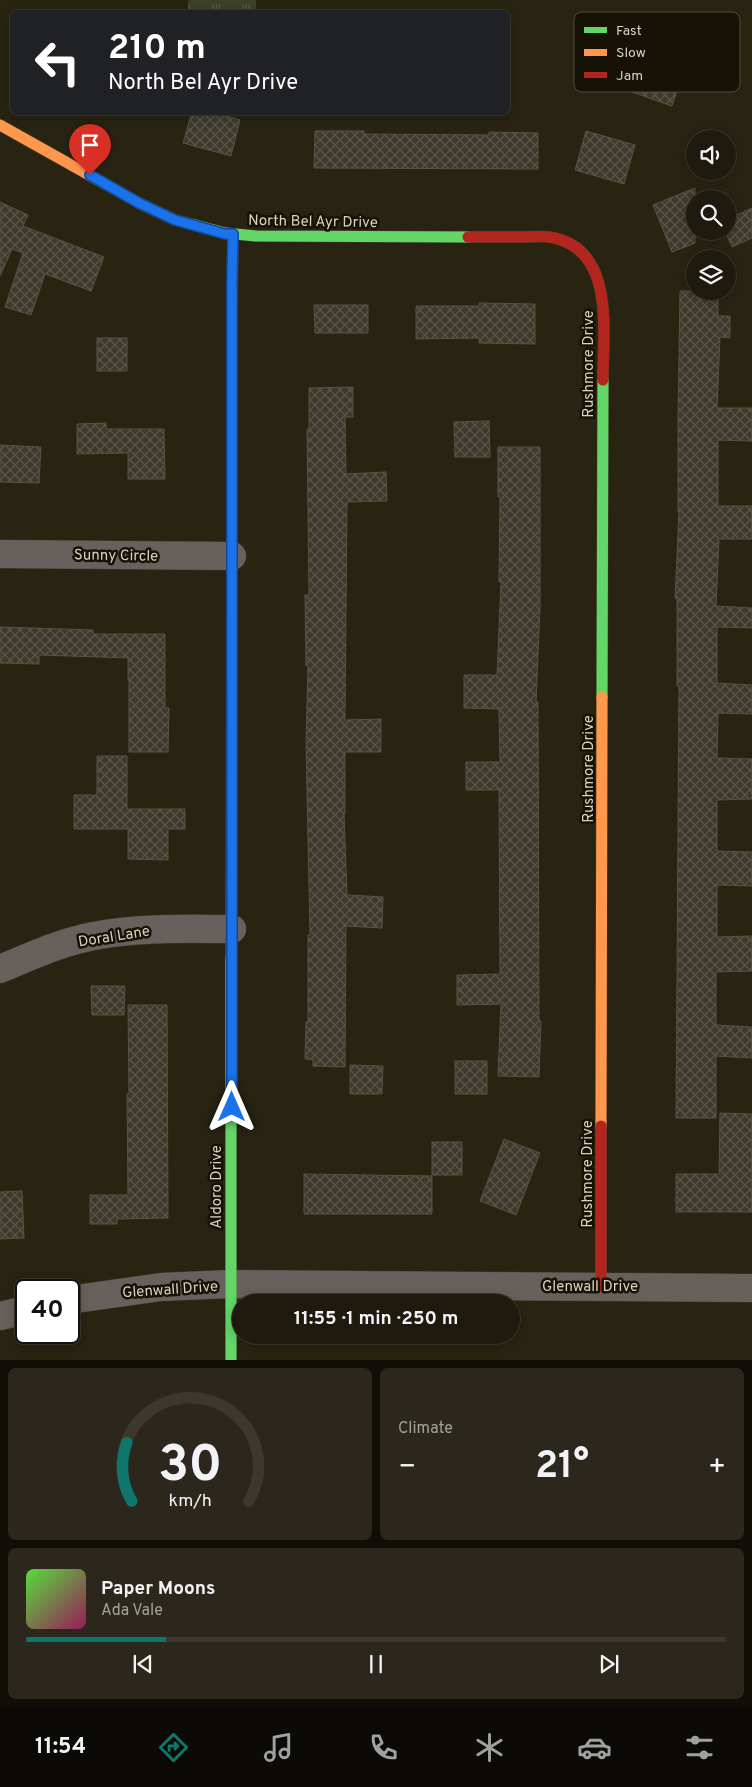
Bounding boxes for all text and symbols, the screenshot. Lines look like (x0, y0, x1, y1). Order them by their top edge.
legend (574, 12, 740, 92)
text: Fast (616, 23, 642, 40)
text: 210 m (108, 27, 206, 71)
icon: left (25, 30, 90, 95)
text: Slow (616, 45, 646, 62)
text: Jam (616, 68, 643, 85)
text: North Bel Ayr Drive (108, 70, 298, 97)
pin (69, 124, 111, 175)
map controls (686, 130, 736, 300)
button: sound (686, 130, 736, 180)
icon: arrive (76, 131, 104, 159)
button: search (686, 190, 736, 240)
street label: North Bel Ayr Drive (248, 212, 378, 233)
button: layers (686, 250, 736, 300)
street label: Rushmore Drive (580, 310, 599, 418)
street label: Sunny Circle (74, 546, 158, 567)
street label: Rushmore Drive (580, 715, 599, 823)
street label: Doral Lane (77, 922, 152, 953)
position arrow (205, 1080, 257, 1132)
street label: Rushmore Drive (579, 1120, 598, 1228)
street label: Aldoro Drive (208, 1145, 227, 1229)
street label: Glenwall Drive (121, 1278, 219, 1303)
street label: Glenwall Drive (542, 1278, 638, 1297)
speed limit sign: 40 (15, 1279, 80, 1344)
text: 11:55 · 1 min · 250 m (294, 1307, 458, 1331)
text: Climate (398, 1419, 453, 1439)
text: 30 (158, 1434, 222, 1500)
text: 21° (535, 1443, 589, 1492)
text: − (398, 1450, 416, 1486)
text: + (708, 1450, 726, 1486)
text: km/h (168, 1490, 212, 1513)
text: Paper Moons (101, 1577, 215, 1601)
text: Ada Vale (101, 1601, 163, 1621)
icon: previous (129, 1650, 157, 1678)
icon: pause (362, 1650, 390, 1678)
icon: next (595, 1650, 623, 1678)
icon: directions (156, 1730, 191, 1765)
icon: music (261, 1730, 296, 1765)
icon: phone (366, 1730, 401, 1765)
icon: climate (472, 1730, 507, 1765)
icon: car (577, 1730, 612, 1765)
icon: filters (682, 1730, 717, 1765)
text: 11:54 (35, 1734, 86, 1761)

